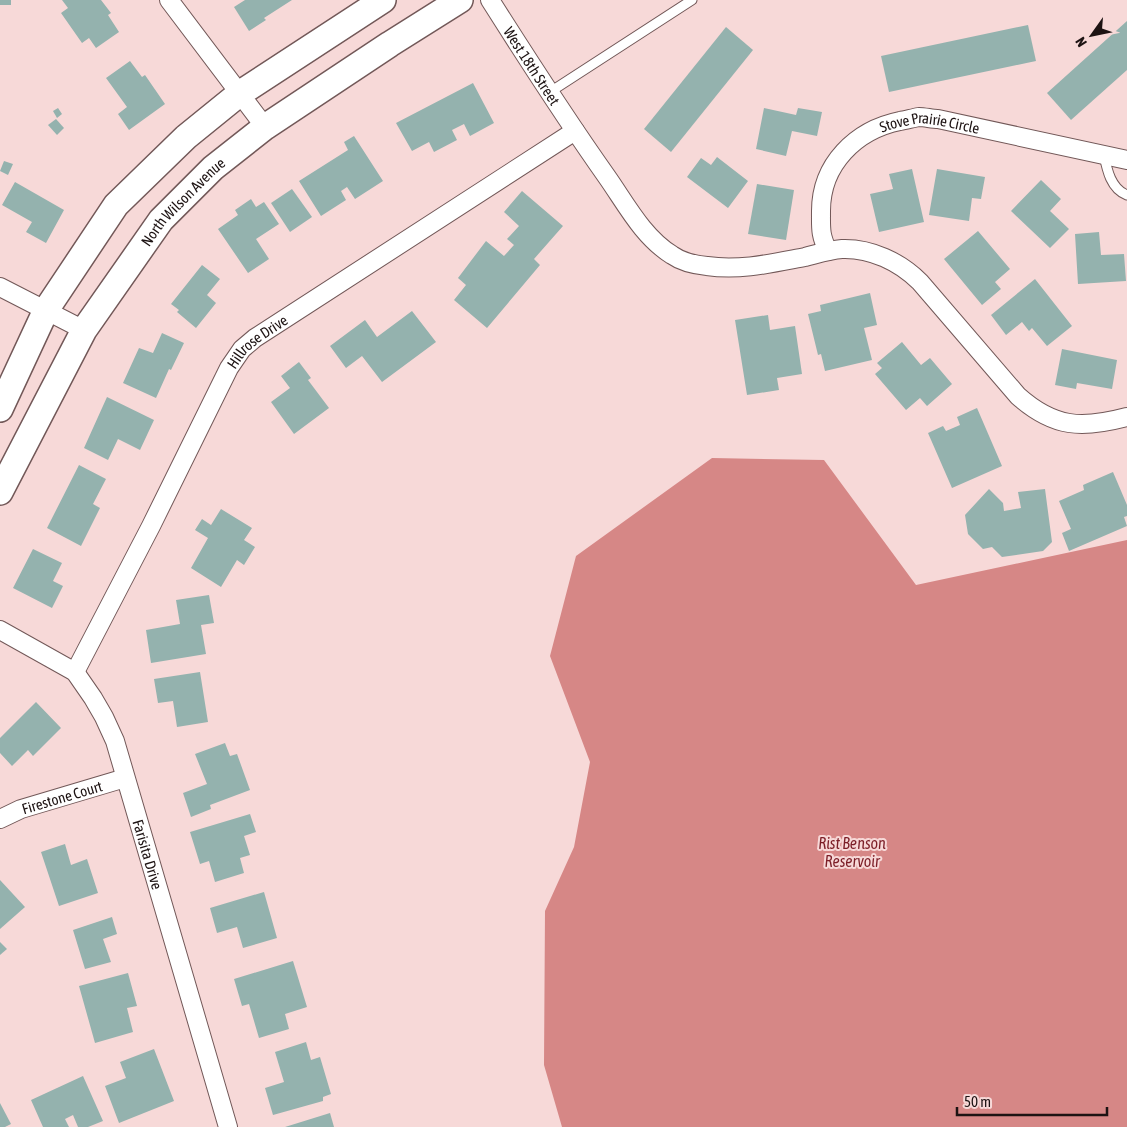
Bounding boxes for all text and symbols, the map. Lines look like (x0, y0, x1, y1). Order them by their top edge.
north arrow (1067, 10, 1117, 60)
street label: West 18th Street (501, 23, 564, 108)
text: N (1072, 34, 1090, 50)
street label: Stove Prairie Circle (877, 108, 981, 136)
street label: North Wilson Avenue (137, 154, 228, 249)
street label: Hillrose Drive (223, 311, 291, 371)
street label: Firestone Court (20, 777, 104, 817)
street label: Farisita Drive (130, 817, 166, 891)
water label: Rist Benson Reservoir (818, 834, 886, 870)
scale bar (957, 1084, 1107, 1116)
text: 50 m (964, 1093, 991, 1110)

